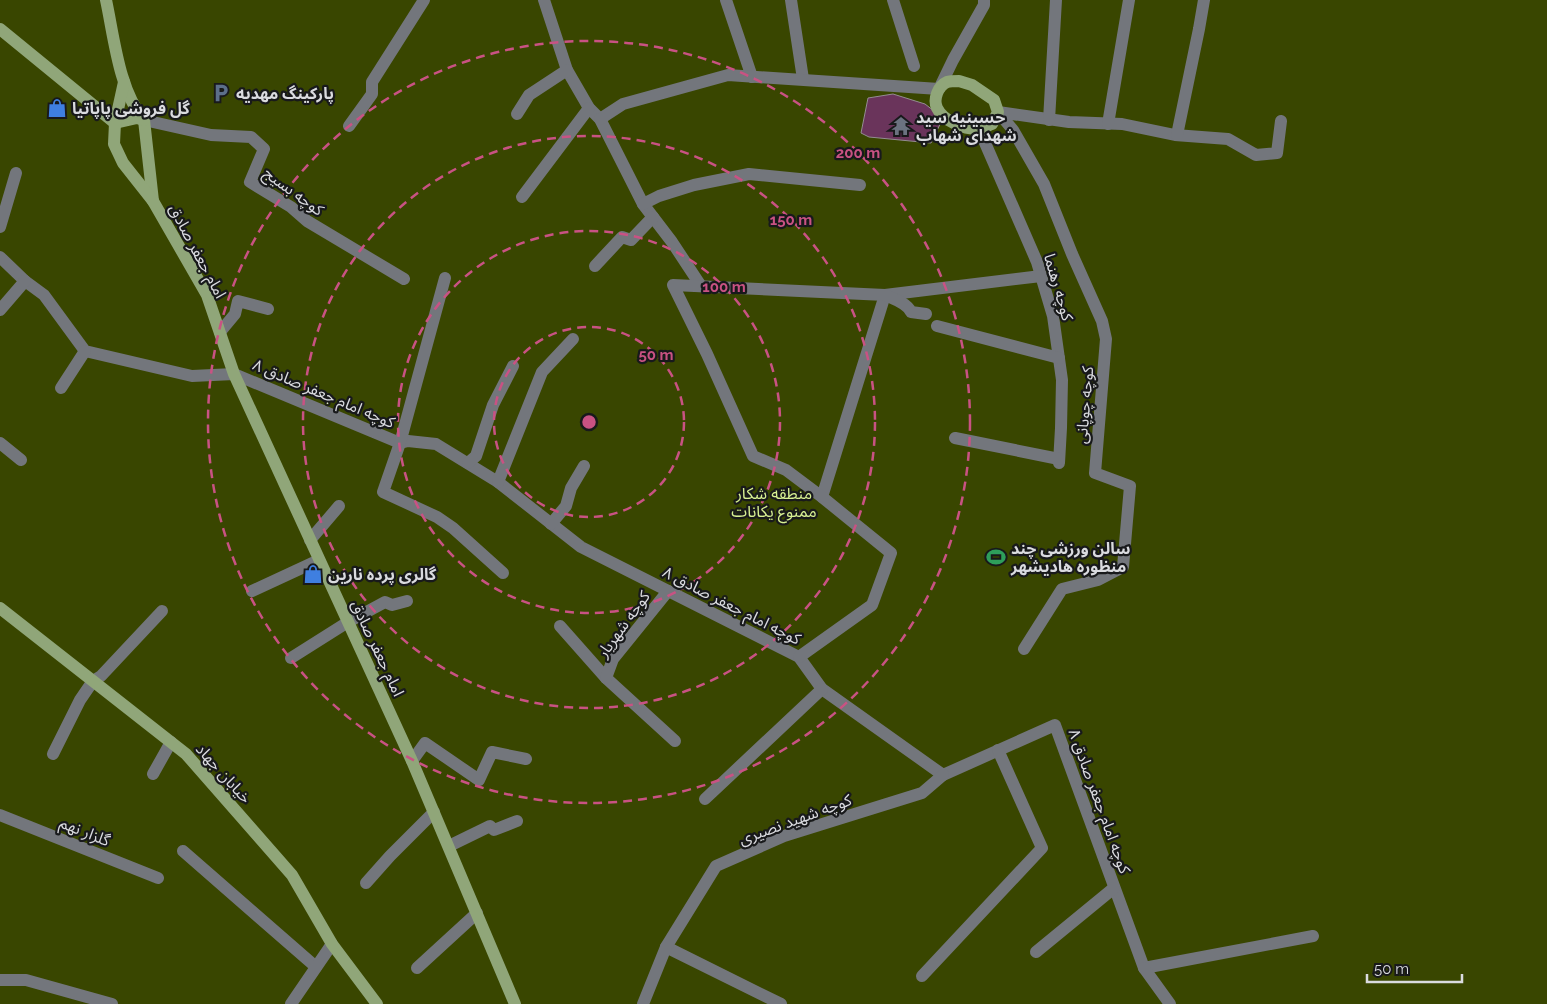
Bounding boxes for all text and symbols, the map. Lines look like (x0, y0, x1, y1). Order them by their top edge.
parking icon: پارکینگ مهدیه (210, 82, 232, 104)
place label: پارکینگ مهدیه (236, 84, 334, 104)
shop icon: گل فروشی پاپاتیا (46, 97, 68, 119)
place label: گل فروشی پاپاتیا (72, 99, 191, 119)
place label: حسینیه سید شهدای شهاب (916, 108, 1017, 145)
temple icon: حسینیه سید شهدای شهاب (890, 115, 912, 137)
text: 200 m (836, 144, 880, 162)
street label: کوچه بسیج (258, 163, 328, 222)
street label: امام جعفر صادق (162, 201, 230, 303)
text: 150 m (770, 211, 812, 229)
street label: کوچه رهنما (1039, 251, 1077, 324)
text: 100 m (702, 278, 746, 296)
text: 50 m (638, 346, 674, 364)
street label: کوچه امام جعفر صادق ۸ (249, 355, 398, 435)
street label: کوچه چوپانی (1072, 365, 1099, 445)
centre of rings (580, 413, 598, 431)
park label: منطقه شکار ممنوع یکانات (731, 484, 817, 524)
place label: سالن ورزشی چند منظوره هادیشهر (1010, 539, 1131, 576)
sports icon: سالن ورزشی چند منظوره هادیشهر (985, 546, 1007, 568)
street label: کوچه امام جعفر صادق ۸ (658, 562, 804, 651)
shop icon: گالری پرده نارین (302, 563, 324, 585)
place label: گالری پرده نارین (328, 565, 437, 585)
street label: کوچه شهریار (592, 587, 655, 663)
street label: امام جعفر صادق (344, 597, 408, 701)
street label: کوچه امام جعفر صادق ۸ (1062, 726, 1135, 878)
street label: خیابان جهاد (192, 740, 255, 807)
street label: کوچه شهید نصیری (736, 790, 855, 850)
street label: گلزار نهم (56, 813, 113, 853)
scale bar (1367, 952, 1462, 984)
text: 50 m (1374, 960, 1409, 978)

